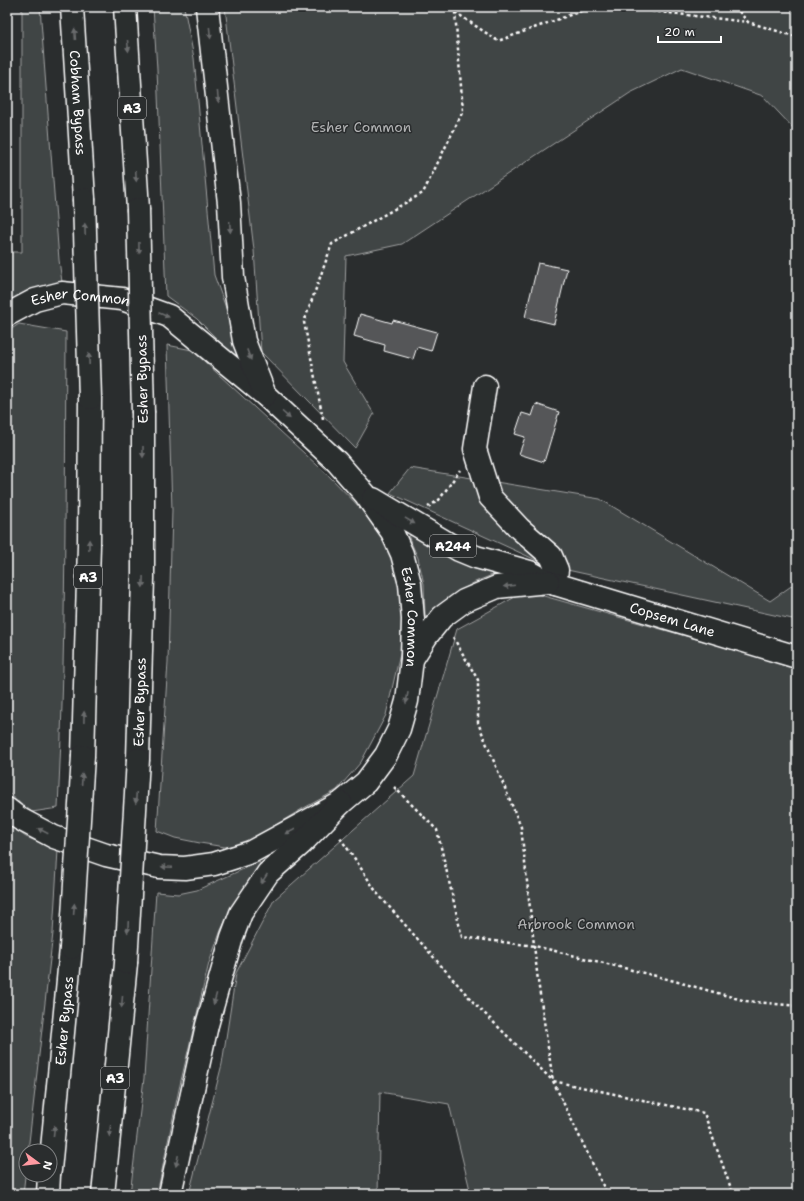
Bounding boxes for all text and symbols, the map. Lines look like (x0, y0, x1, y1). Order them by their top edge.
scale bar (658, 18, 721, 44)
text: 20 m (664, 24, 695, 40)
one-way arrow (207, 27, 213, 39)
one-way arrow (71, 28, 78, 40)
one-way arrow (125, 40, 132, 52)
street label: Cobham Bypass (66, 50, 90, 156)
one-way arrow (214, 91, 221, 103)
road number: A3 (118, 97, 146, 119)
park label: Esher Common (311, 118, 412, 136)
one-way arrow (133, 170, 140, 182)
one-way arrow (227, 220, 234, 233)
one-way arrow (82, 222, 88, 235)
one-way arrow (136, 242, 142, 255)
street label: Esher Common (29, 284, 133, 310)
one-way arrow (159, 312, 170, 318)
street label: Esher Bypass (132, 334, 152, 424)
one-way arrow (246, 349, 252, 361)
one-way arrow (86, 352, 92, 365)
one-way arrow (281, 410, 291, 420)
one-way arrow (140, 446, 146, 459)
one-way arrow (405, 517, 415, 525)
road number: A244 (430, 535, 476, 557)
one-way arrow (85, 539, 92, 551)
street label: Esher Common (397, 565, 422, 669)
road number: A3 (74, 566, 102, 588)
one-way arrow (140, 576, 146, 589)
one-way arrow (503, 583, 515, 589)
street label: Copsem Lane (627, 598, 718, 641)
street label: Esher Bypass (129, 657, 150, 747)
one-way arrow (404, 692, 410, 704)
one-way arrow (81, 710, 87, 723)
one-way arrow (78, 773, 85, 785)
one-way arrow (132, 792, 139, 804)
one-way arrow (37, 828, 49, 835)
one-way arrow (284, 828, 296, 834)
one-way arrow (161, 864, 173, 871)
one-way arrow (260, 874, 267, 885)
one-way arrow (70, 903, 77, 915)
park label: Arbrook Common (517, 915, 635, 933)
one-way arrow (125, 921, 131, 934)
street label: Esher Bypass (51, 975, 77, 1066)
one-way arrow (212, 993, 218, 1005)
one-way arrow (119, 996, 125, 1008)
road number: A3 (101, 1067, 129, 1089)
one-way arrow (50, 1125, 57, 1137)
one-way arrow (107, 1125, 113, 1137)
north arrow (18, 1143, 58, 1183)
one-way arrow (173, 1155, 179, 1167)
text: N (39, 1159, 56, 1172)

